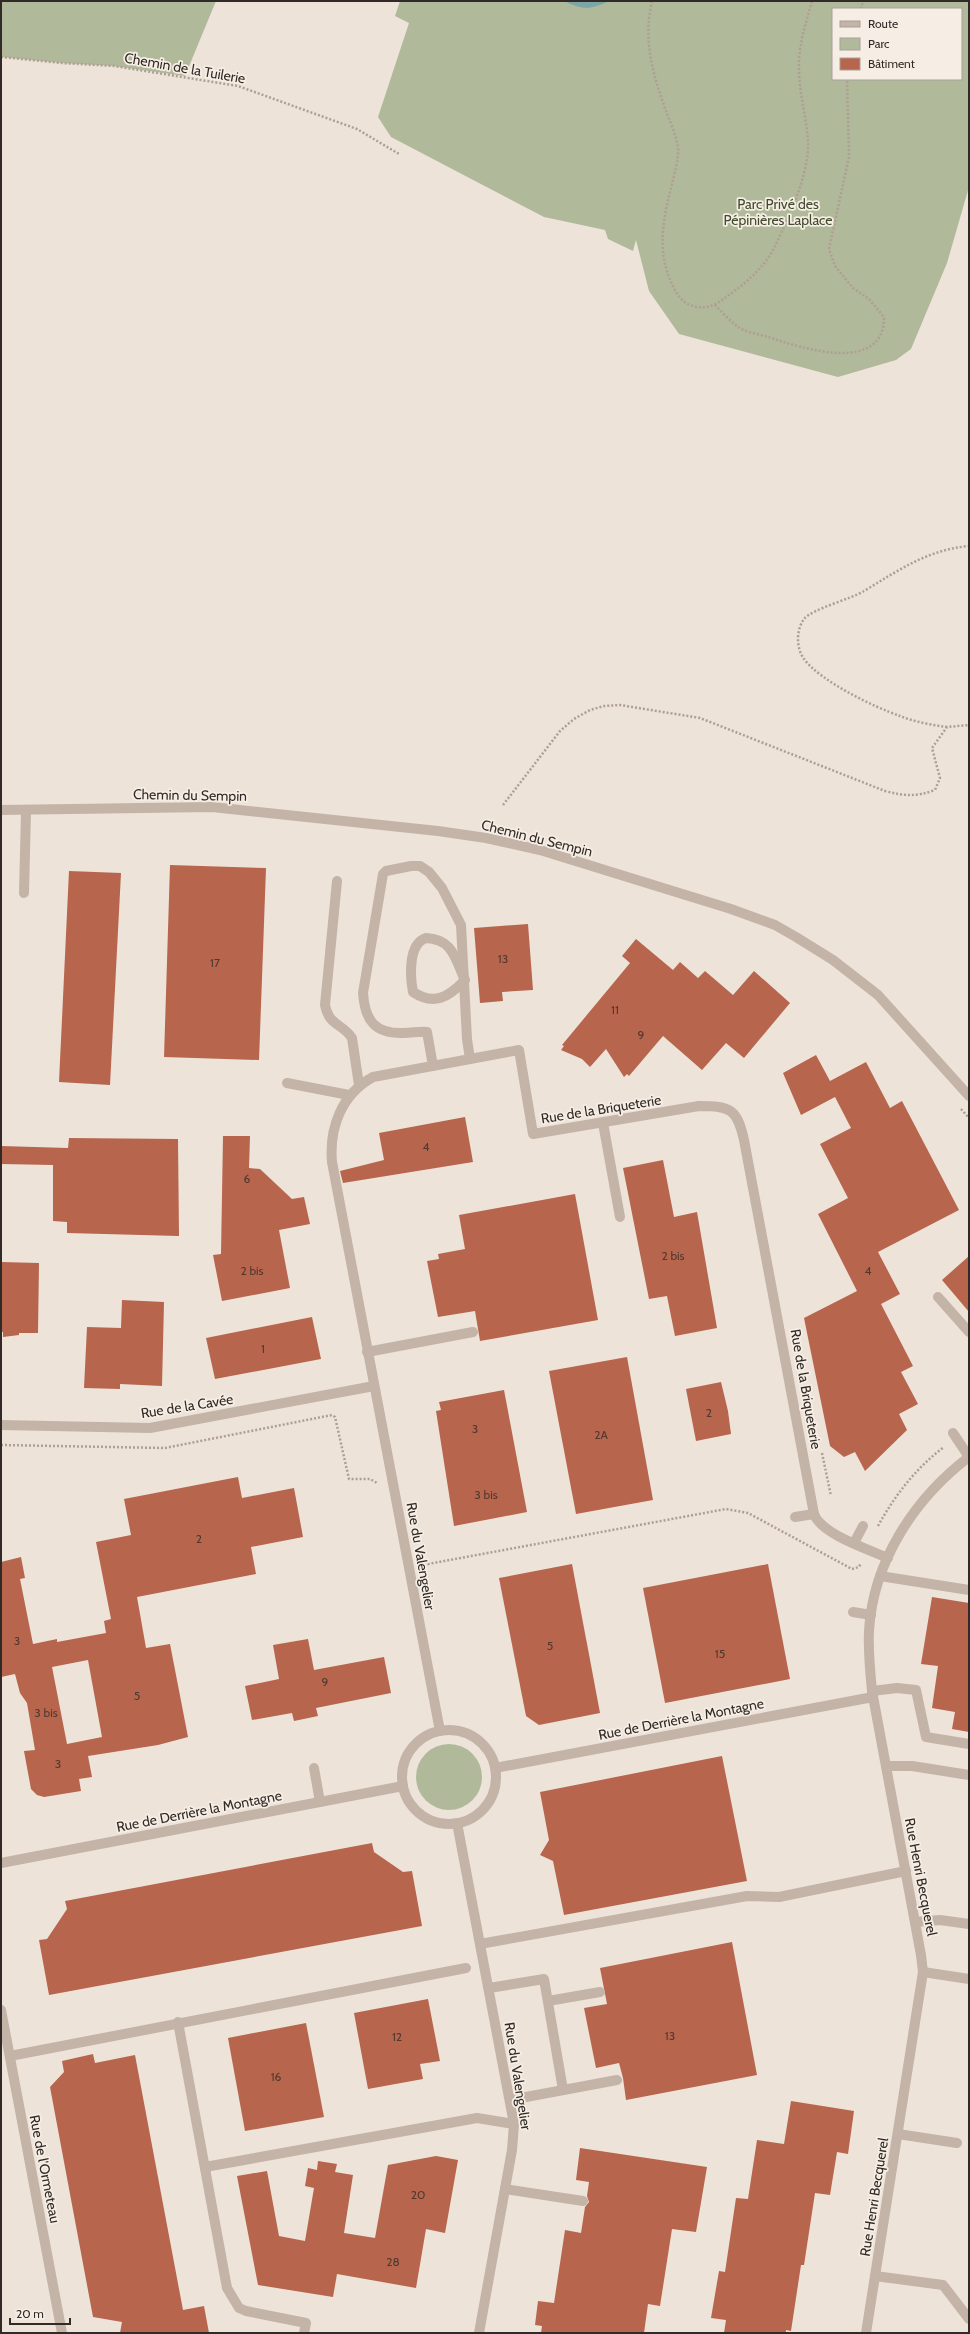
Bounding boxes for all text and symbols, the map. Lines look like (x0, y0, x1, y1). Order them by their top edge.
legend (832, 8, 962, 80)
text: Route (868, 16, 898, 31)
text: Parc (868, 36, 890, 51)
street label: Chemin de la Tuilerie (123, 49, 247, 87)
text: Bâtiment (868, 56, 915, 71)
park label: Parc Privé des Pépinières Laplace (723, 195, 833, 229)
street label: Chemin du Sempin (133, 785, 247, 805)
street label: Chemin du Sempin (479, 815, 595, 861)
house number: 13 (498, 951, 508, 966)
house number: 17 (210, 955, 220, 970)
house number: 11 (611, 1002, 619, 1017)
house number: 9 (638, 1027, 645, 1042)
street label: Rue de la Briqueterie (540, 1091, 662, 1127)
house number: 4 (423, 1139, 430, 1154)
house number: 6 (244, 1171, 251, 1186)
house number: 2 bis (661, 1248, 685, 1263)
house number: 2 bis (240, 1263, 264, 1278)
house number: 4 (865, 1263, 872, 1278)
street label: Rue de la Briqueterie (787, 1328, 825, 1450)
house number: 1 (261, 1341, 265, 1356)
street label: Rue de la Cavée (139, 1390, 235, 1422)
house number: 2 (706, 1405, 712, 1420)
house number: 3 (472, 1421, 478, 1436)
house number: 2A (594, 1427, 608, 1442)
house number: 3 bis (474, 1487, 498, 1502)
street label: Rue du Valengelier (403, 1501, 439, 1612)
house number: 2 (196, 1531, 202, 1546)
house number: 3 (14, 1633, 20, 1648)
house number: 5 (547, 1638, 553, 1653)
house number: 15 (715, 1646, 725, 1661)
house number: 9 (322, 1674, 329, 1689)
house number: 5 (134, 1688, 140, 1703)
street label: Rue de Derrière la Montagne (597, 1694, 765, 1744)
house number: 3 bis (34, 1705, 58, 1720)
house number: 3 (55, 1756, 61, 1771)
street label: Rue de Derrière la Montagne (115, 1786, 283, 1836)
street label: Rue Henri Becquerel (901, 1816, 941, 1938)
street label: Rue du Valengelier (501, 2021, 536, 2132)
house number: 13 (665, 2028, 675, 2043)
house number: 12 (392, 2029, 402, 2044)
house number: 16 (271, 2069, 282, 2084)
street label: Rue de l'Ormeteau (26, 2113, 64, 2225)
street label: Rue Henri Becquerel (856, 2136, 892, 2258)
house number: 20 (411, 2187, 425, 2202)
house number: 28 (386, 2254, 400, 2269)
scale bar (10, 2300, 70, 2326)
text: 20 m (16, 2306, 44, 2321)

